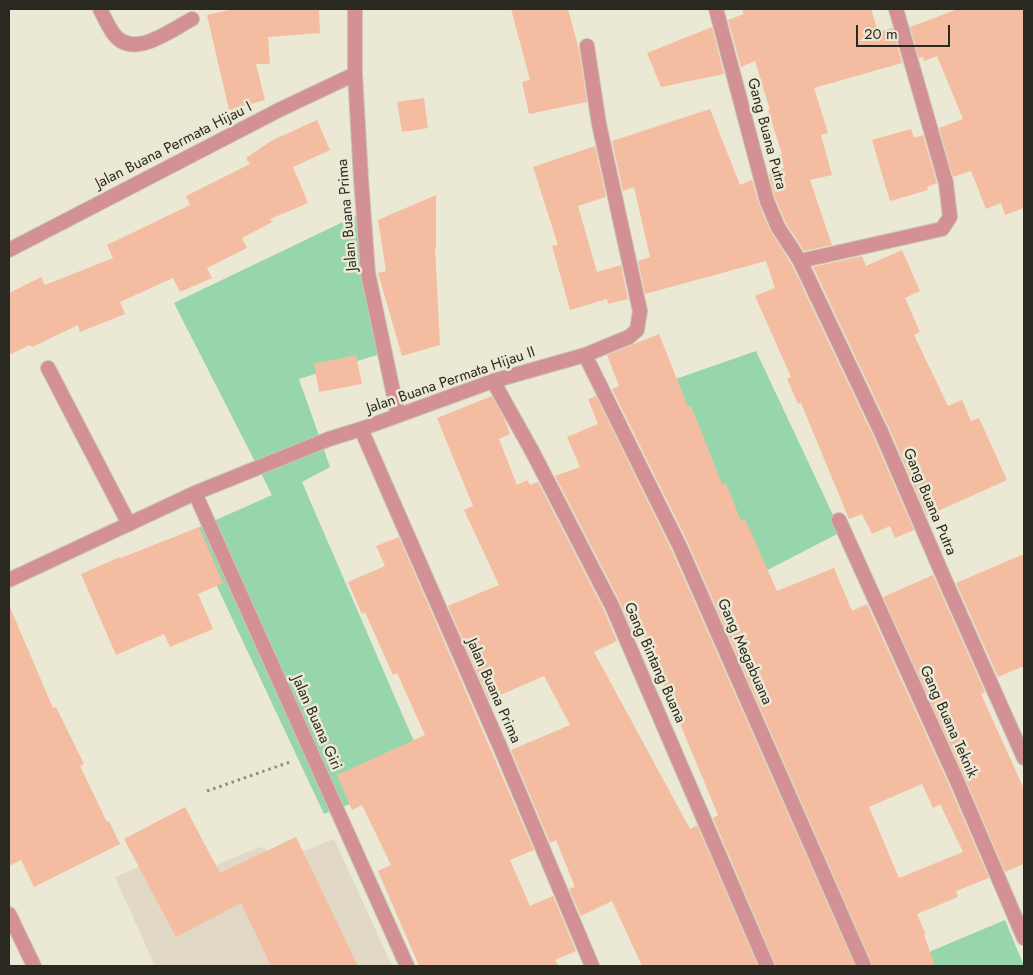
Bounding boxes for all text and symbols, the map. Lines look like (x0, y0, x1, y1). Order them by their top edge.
scale bar (858, 15, 952, 47)
text: 20 m (864, 23, 898, 45)
street label: Gang Buana Putra (742, 76, 790, 192)
street label: Jalan Buana Permata Hijau I (93, 99, 255, 193)
street label: Jalan Buana Prima (334, 158, 362, 272)
street label: Jalan Buana Permata Hijau II (364, 344, 538, 418)
street label: Gang Buana Putra (898, 446, 960, 558)
street label: Gang Megabuana (713, 596, 775, 708)
street label: Gang Bintang Buana (619, 600, 689, 726)
street label: Jalan Buana Prima (462, 636, 524, 746)
street label: Gang Buana Teknik (915, 663, 981, 781)
street label: Jalan Buana Giri (287, 673, 345, 773)

